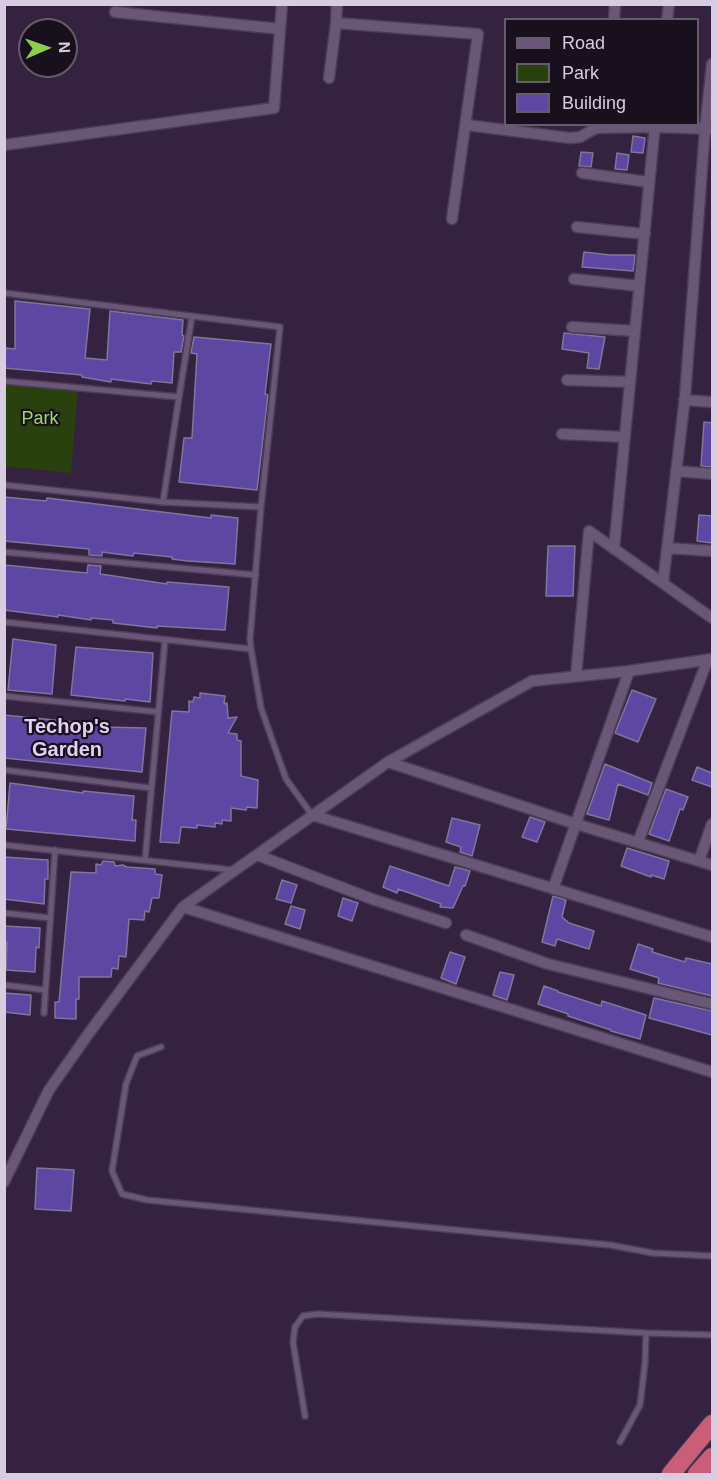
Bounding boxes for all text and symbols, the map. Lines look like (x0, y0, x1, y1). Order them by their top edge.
north arrow (18, 18, 78, 78)
legend (504, 18, 699, 126)
text: Road (562, 33, 605, 53)
text: N (56, 41, 73, 53)
text: Park (562, 63, 599, 83)
text: Building (562, 93, 626, 113)
park label: Park (21, 408, 59, 430)
district label: Techop's Garden (24, 715, 110, 762)

